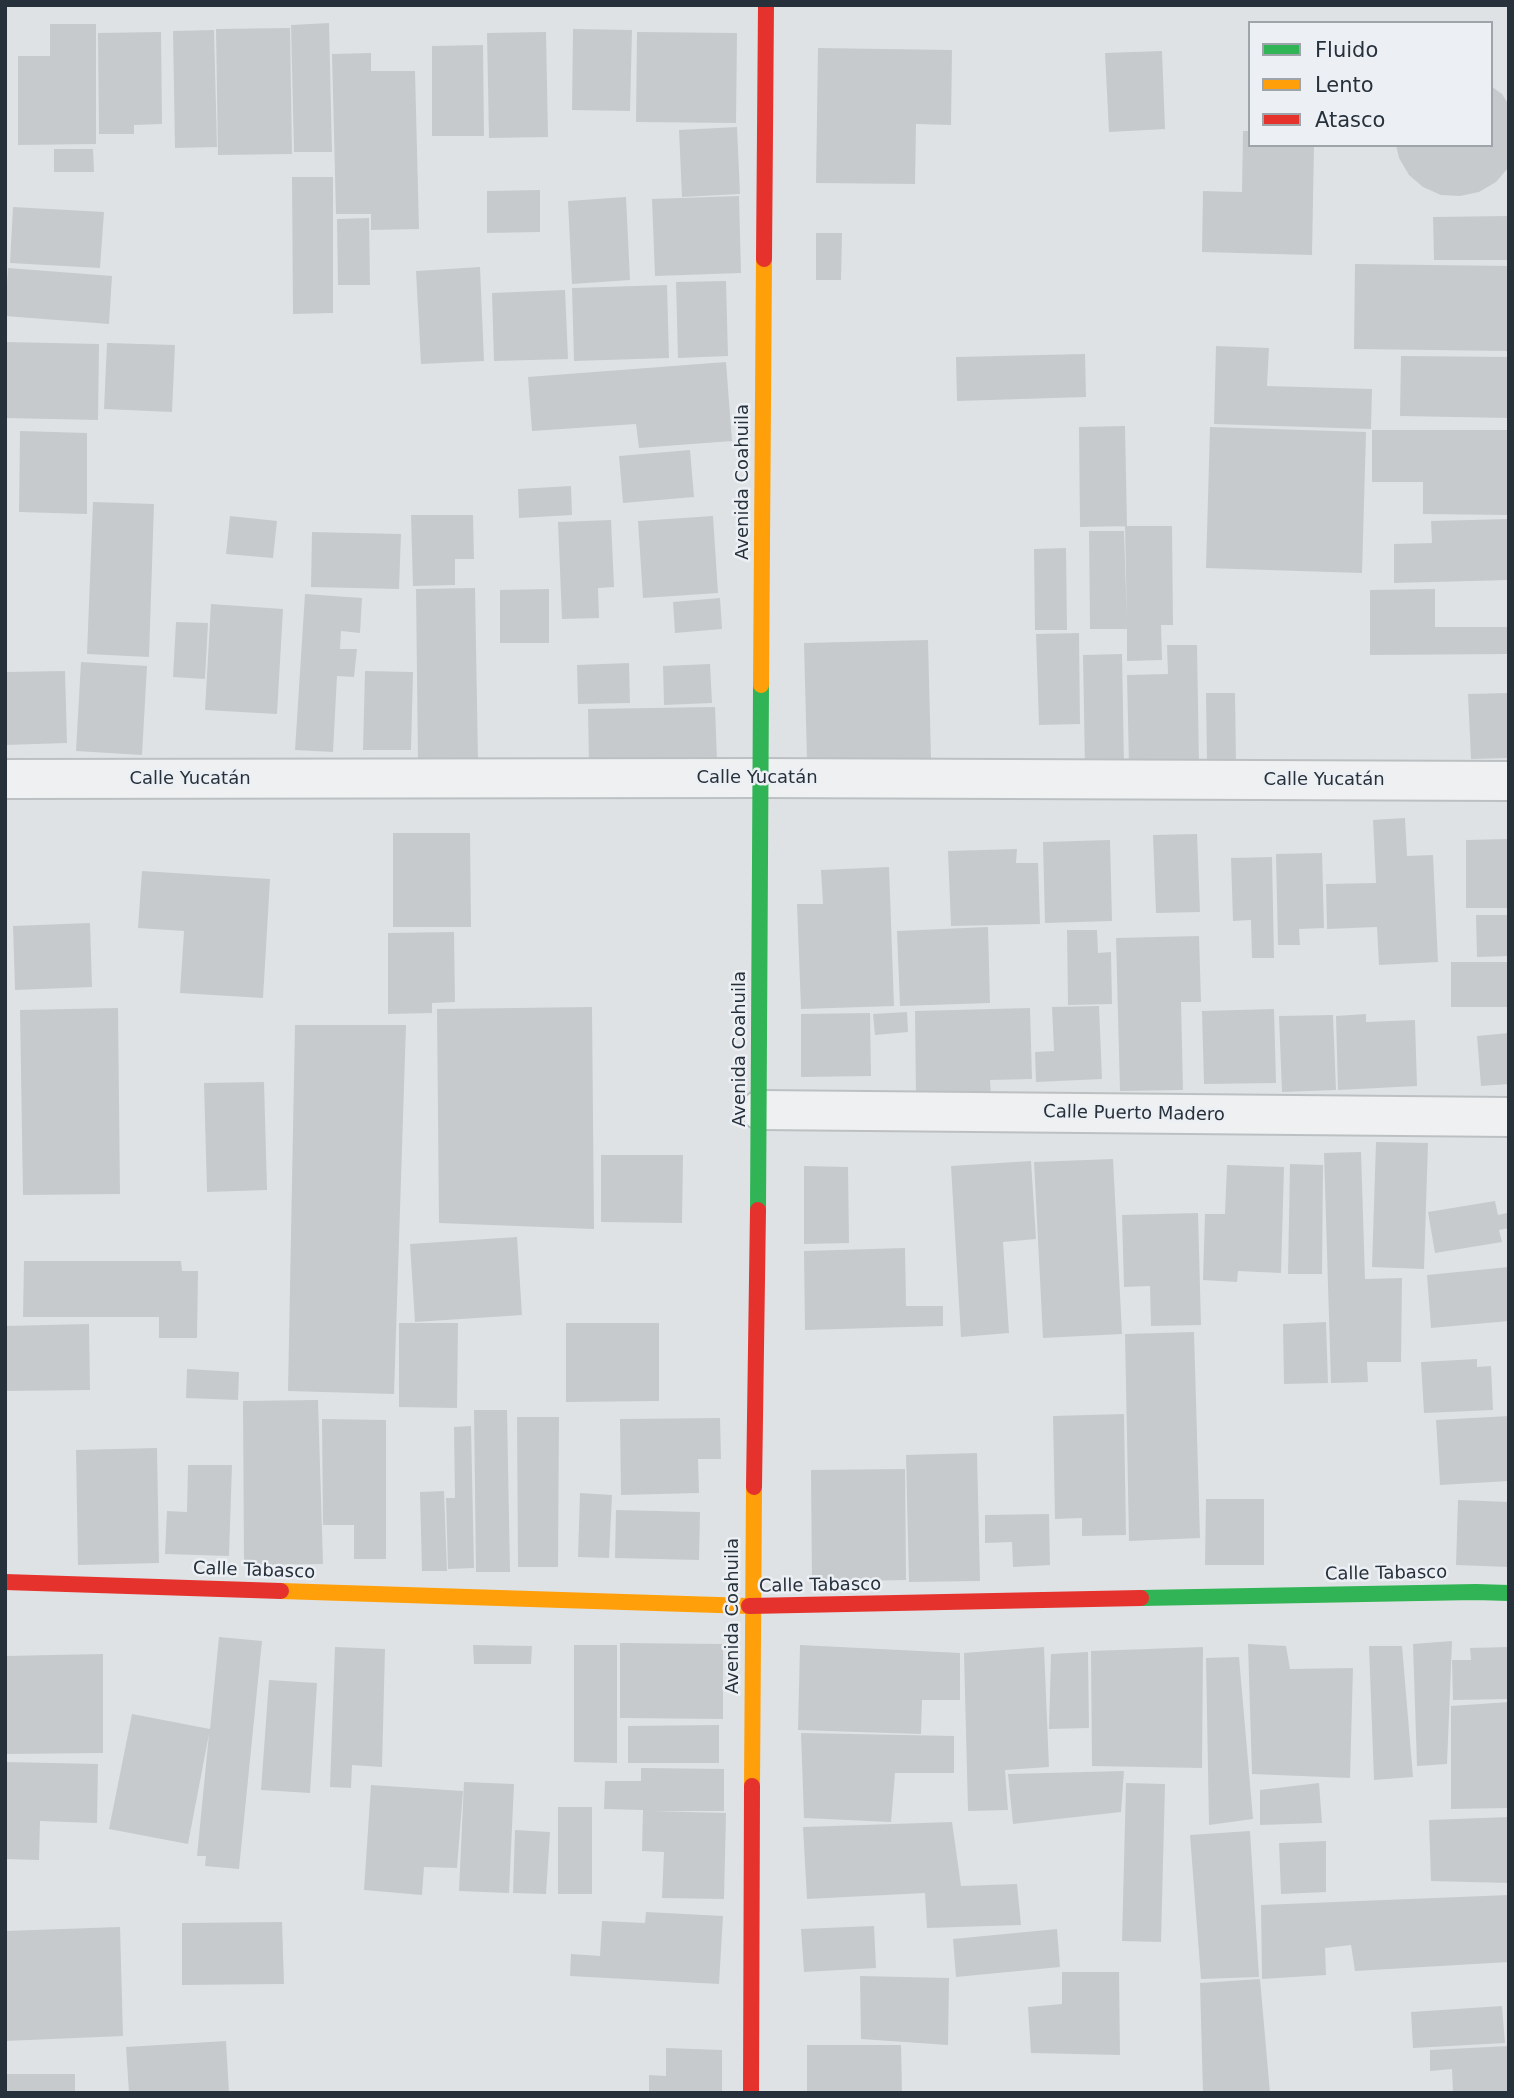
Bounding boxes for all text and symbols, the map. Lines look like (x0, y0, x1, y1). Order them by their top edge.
legend (1248, 21, 1493, 147)
text: Fluido (1315, 38, 1378, 62)
text: Lento (1315, 73, 1374, 97)
text: Atasco (1315, 108, 1385, 132)
street label: Avenida Coahuila (732, 404, 754, 560)
street label: Calle Yucatán (696, 767, 818, 789)
street label: Calle Yucatán (129, 768, 251, 790)
street label: Calle Yucatán (1263, 769, 1385, 791)
street label: Avenida Coahuila (729, 971, 751, 1127)
street label: Calle Puerto Madero (1043, 1102, 1225, 1126)
street label: Avenida Coahuila (722, 1538, 744, 1694)
street label: Calle Tabasco (193, 1558, 315, 1584)
street label: Calle Tabasco (1325, 1562, 1447, 1586)
street label: Calle Tabasco (759, 1574, 881, 1598)

